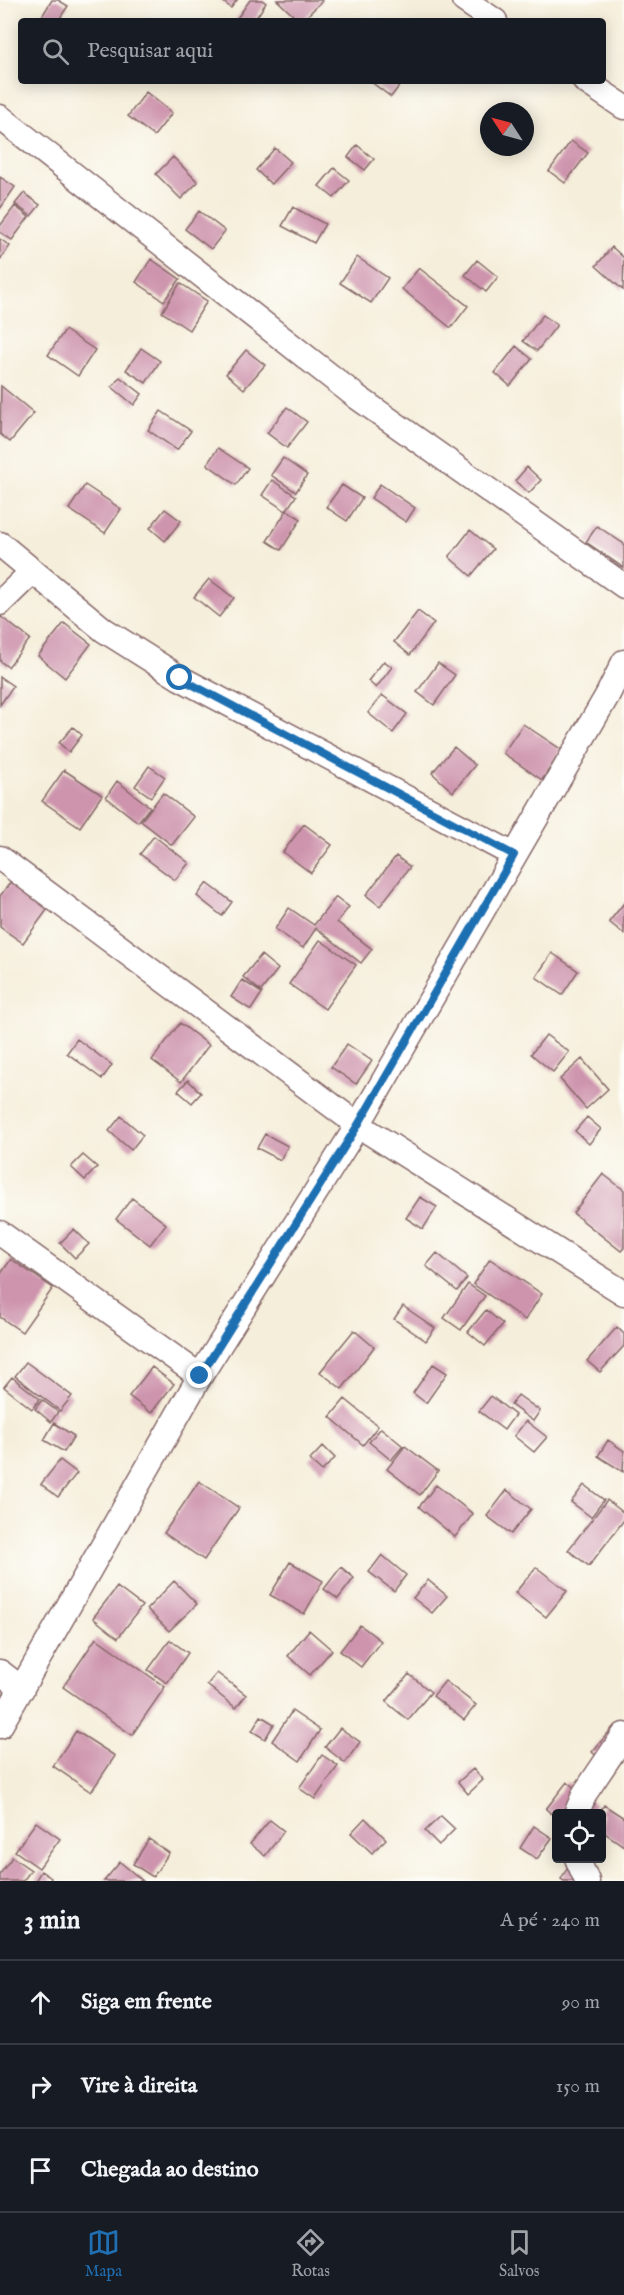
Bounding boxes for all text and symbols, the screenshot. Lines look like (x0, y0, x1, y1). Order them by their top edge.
search box (18, 18, 606, 84)
icon: search (39, 35, 72, 68)
text: Pesquisar aqui (87, 37, 213, 65)
north arrow (480, 102, 534, 156)
route start (166, 664, 192, 690)
route end (186, 1362, 212, 1388)
map controls (552, 1809, 606, 1863)
button: locate (552, 1809, 606, 1863)
text: 3 min (24, 1904, 80, 1937)
text: A pé · 240 m (500, 1908, 600, 1933)
icon: ahead (24, 1986, 57, 2019)
text: Siga em frente (81, 1988, 212, 2016)
text: 90 m (562, 1990, 600, 2015)
icon: right (24, 2070, 57, 2103)
text: Vire à direita (81, 2072, 197, 2100)
text: 150 m (556, 2074, 600, 2099)
icon: arrive (24, 2154, 57, 2187)
text: Chegada ao destino (81, 2156, 259, 2184)
tab: Mapa (85, 2226, 122, 2282)
tab: Rotas (291, 2226, 330, 2282)
tab: Salvos (499, 2226, 539, 2282)

